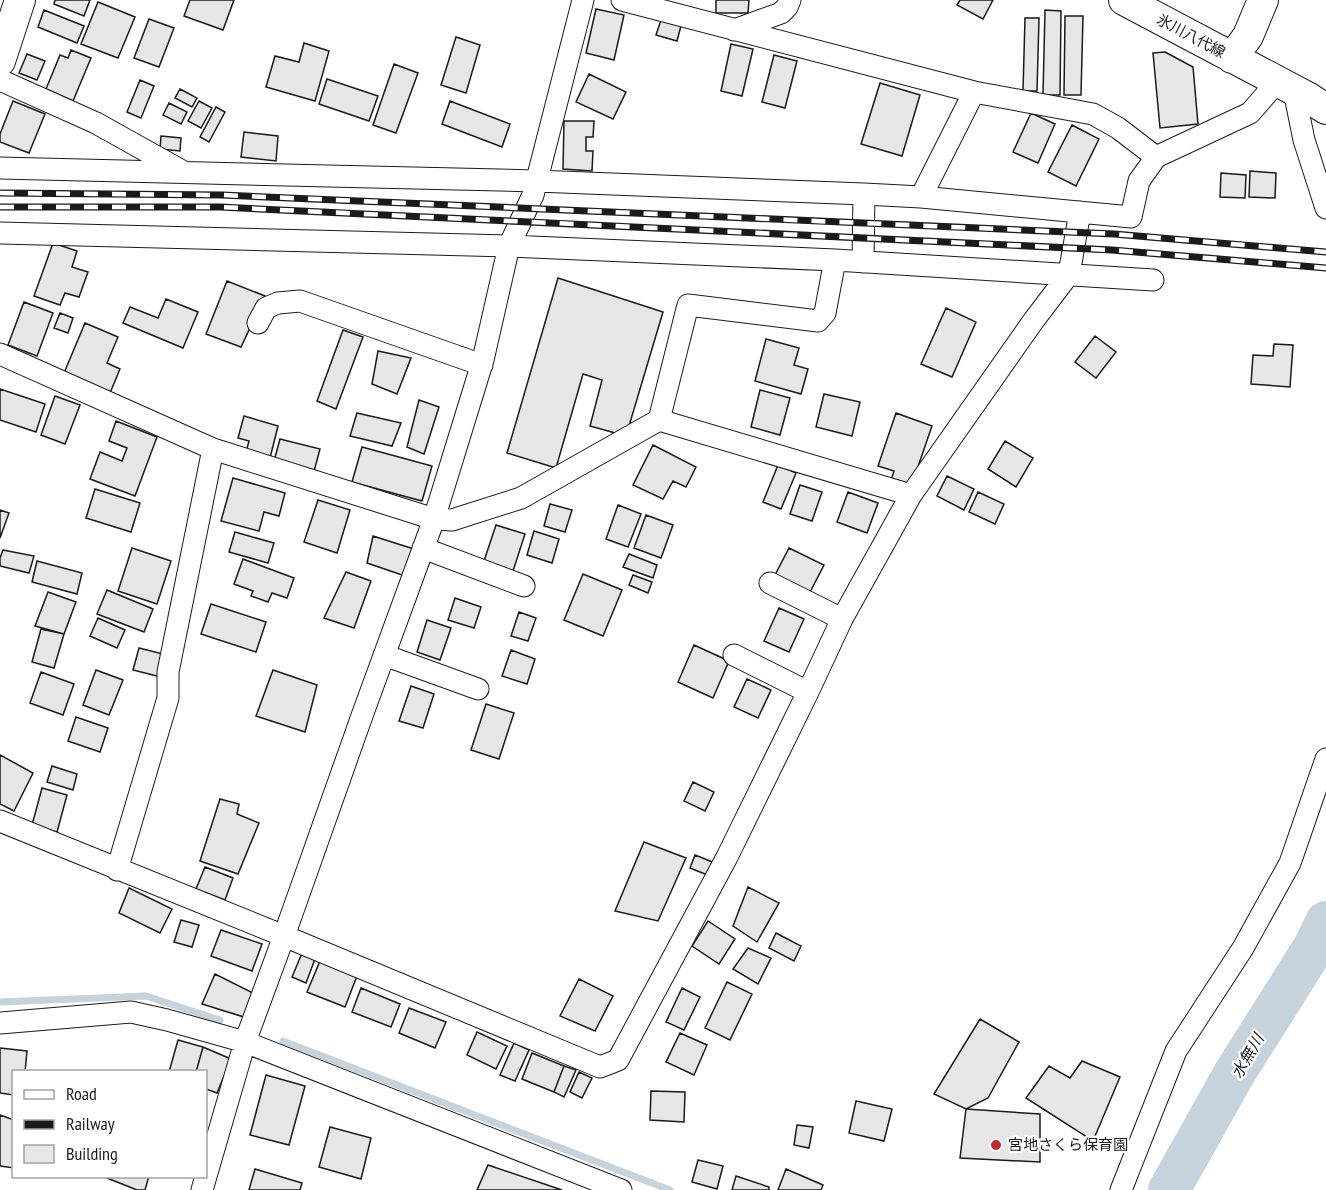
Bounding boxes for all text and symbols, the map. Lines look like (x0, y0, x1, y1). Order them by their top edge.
street label: 氷川八代線 (1154, 10, 1229, 62)
water label: 水無川 (1226, 1028, 1269, 1082)
legend (12, 1070, 207, 1178)
text: Road (66, 1082, 97, 1105)
text: Railway (66, 1112, 115, 1135)
place label: 宮地さくら保育園 (1008, 1135, 1128, 1154)
marker: 宮地さくら保育園 (989, 1138, 1003, 1152)
text: Building (66, 1142, 118, 1165)

